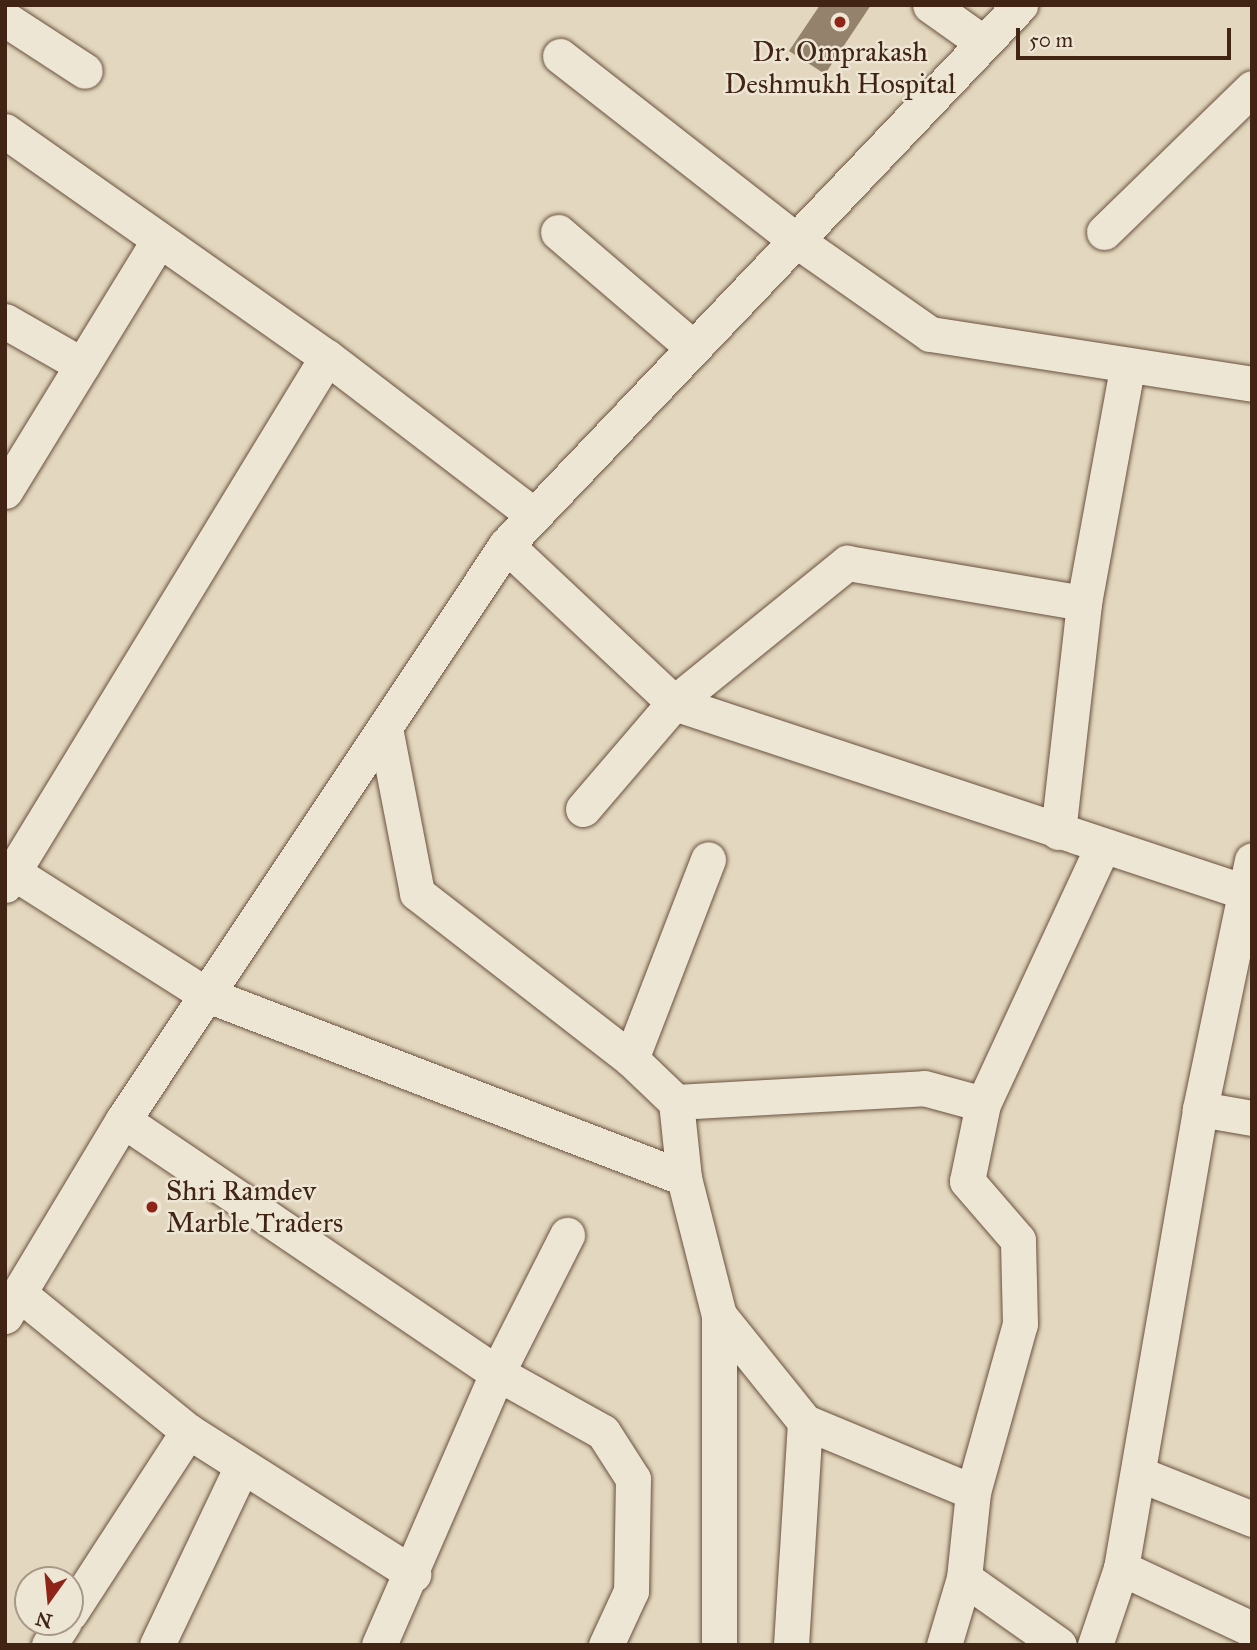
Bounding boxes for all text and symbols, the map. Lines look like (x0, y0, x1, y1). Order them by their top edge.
marker: Dr. Omprakash Deshmukh Hospital (830, 12, 850, 32)
scale bar (1019, 14, 1234, 58)
text: 50 m (1029, 27, 1073, 53)
place label: Dr. Omprakash Deshmukh Hospital (724, 35, 956, 101)
place label: Shri Ramdev Marble Traders (166, 1174, 343, 1240)
marker: Shri Ramdev Marble Traders (144, 1199, 160, 1215)
north arrow (14, 1566, 84, 1636)
text: N (33, 1607, 55, 1633)

